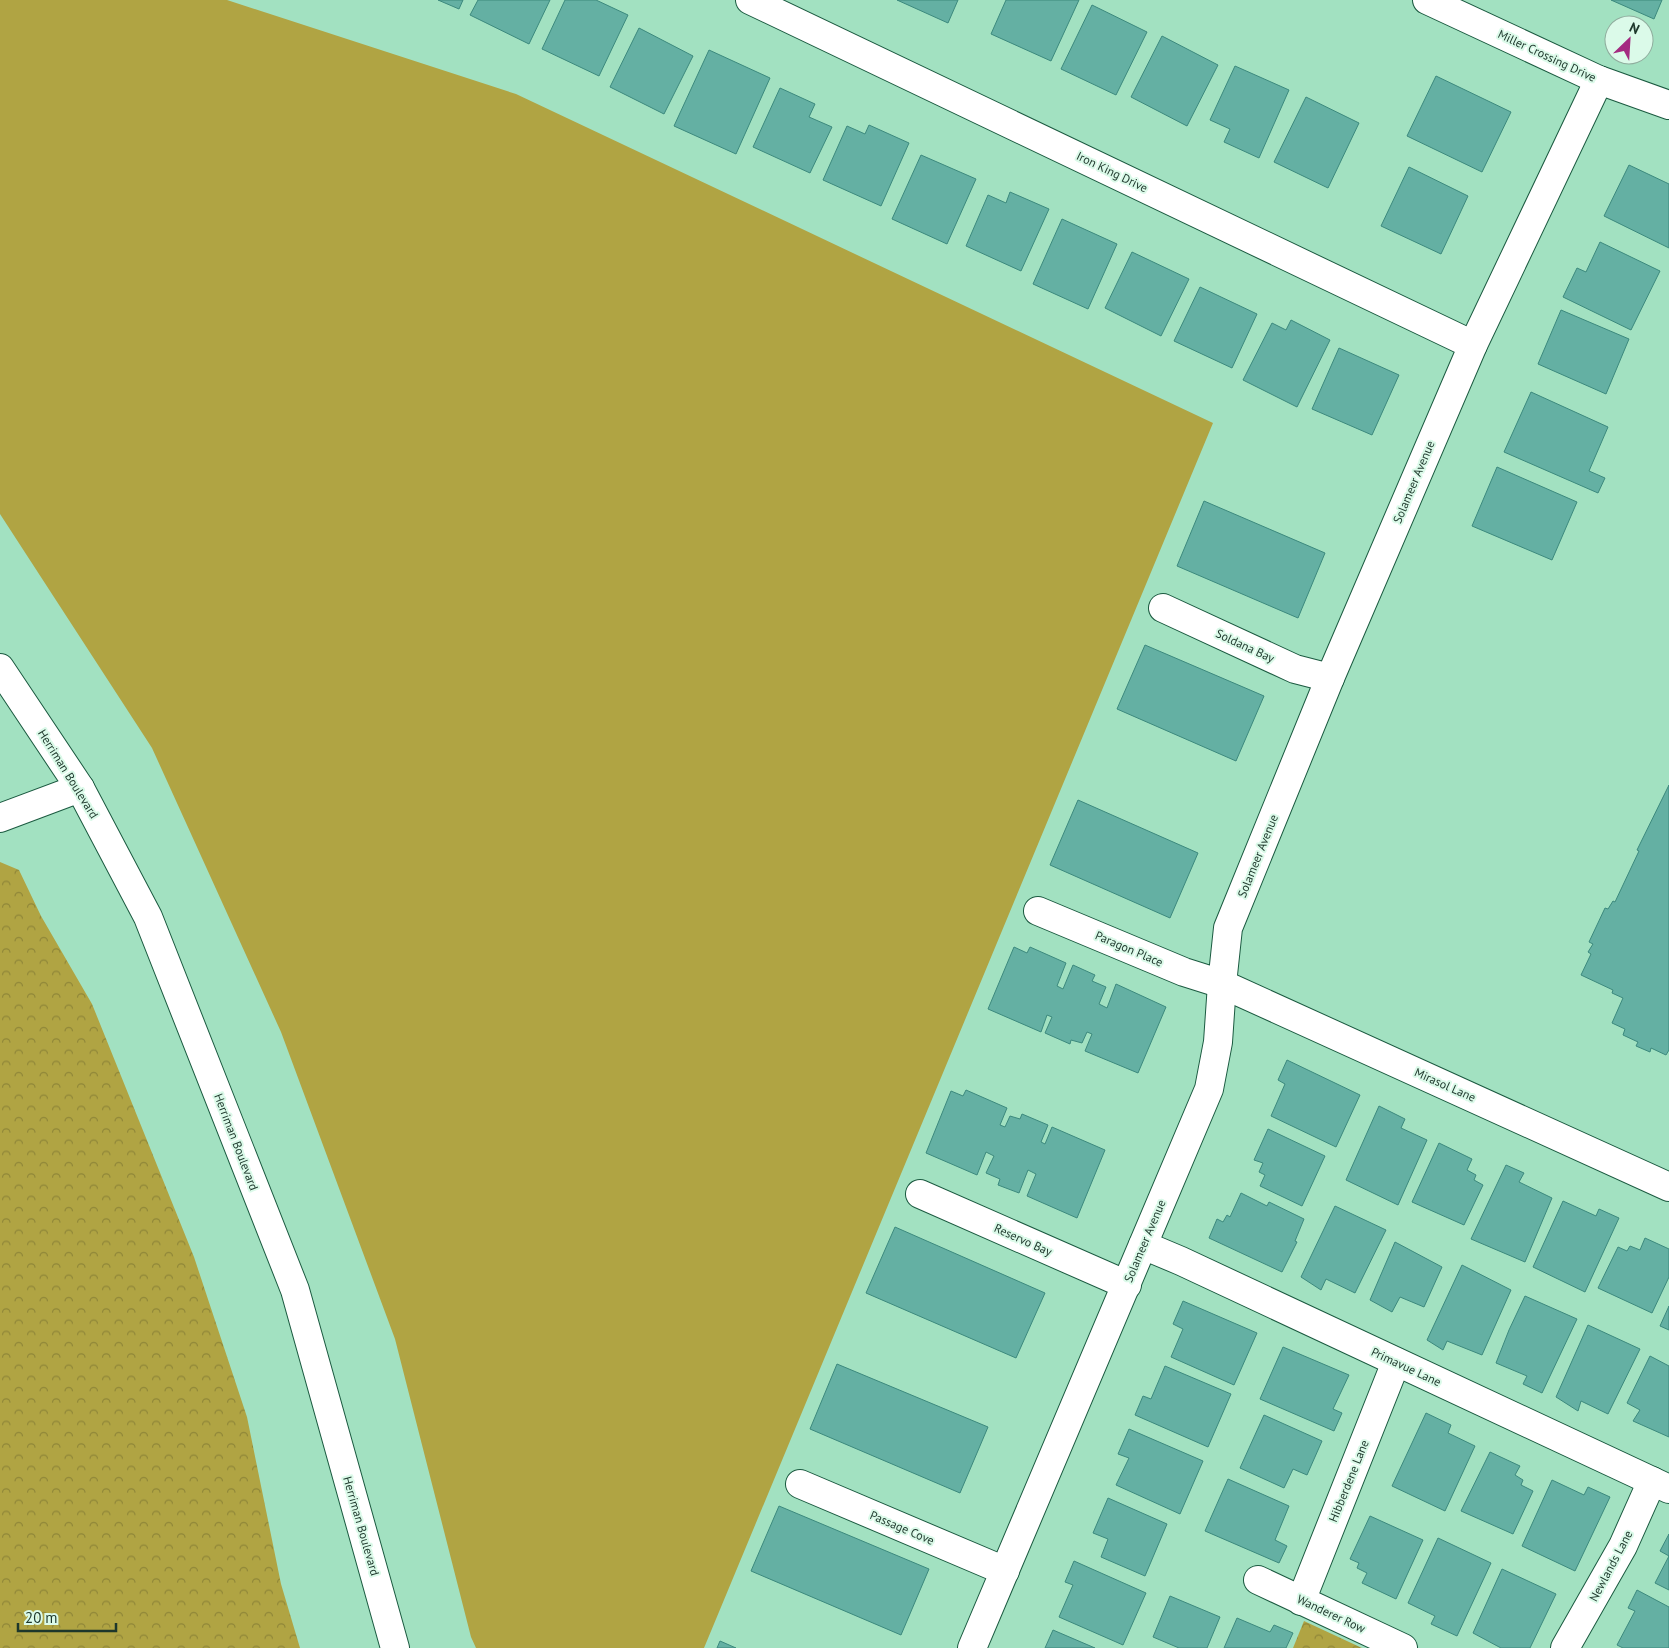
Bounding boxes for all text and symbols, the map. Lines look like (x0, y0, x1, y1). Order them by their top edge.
north arrow (1604, 15, 1654, 65)
text: N (1627, 18, 1642, 38)
street label: Miller Crossing Drive (1496, 26, 1599, 85)
street label: Iron King Drive (1074, 148, 1150, 195)
street label: Solameer Avenue (1389, 438, 1438, 525)
street label: Soldana Bay (1213, 625, 1277, 666)
street label: Herriman Boulevard (35, 726, 102, 821)
street label: Solameer Avenue (1234, 812, 1281, 900)
street label: Paragon Place (1093, 928, 1165, 970)
street label: Mirasol Lane (1412, 1064, 1478, 1105)
street label: Herriman Boulevard (211, 1091, 262, 1192)
street label: Solameer Avenue (1120, 1197, 1169, 1284)
street label: Reservo Bay (992, 1220, 1055, 1259)
street label: Primavue Lane (1369, 1344, 1444, 1389)
street label: Hibberdene Lane (1325, 1437, 1372, 1524)
street label: Herriman Boulevard (340, 1475, 383, 1577)
street label: Passage Cove (868, 1507, 937, 1548)
street label: Newlands Lane (1586, 1528, 1636, 1604)
street label: Wanderer Row (1295, 1591, 1368, 1636)
scale bar (18, 1600, 115, 1632)
text: 20 m (25, 1608, 58, 1627)

